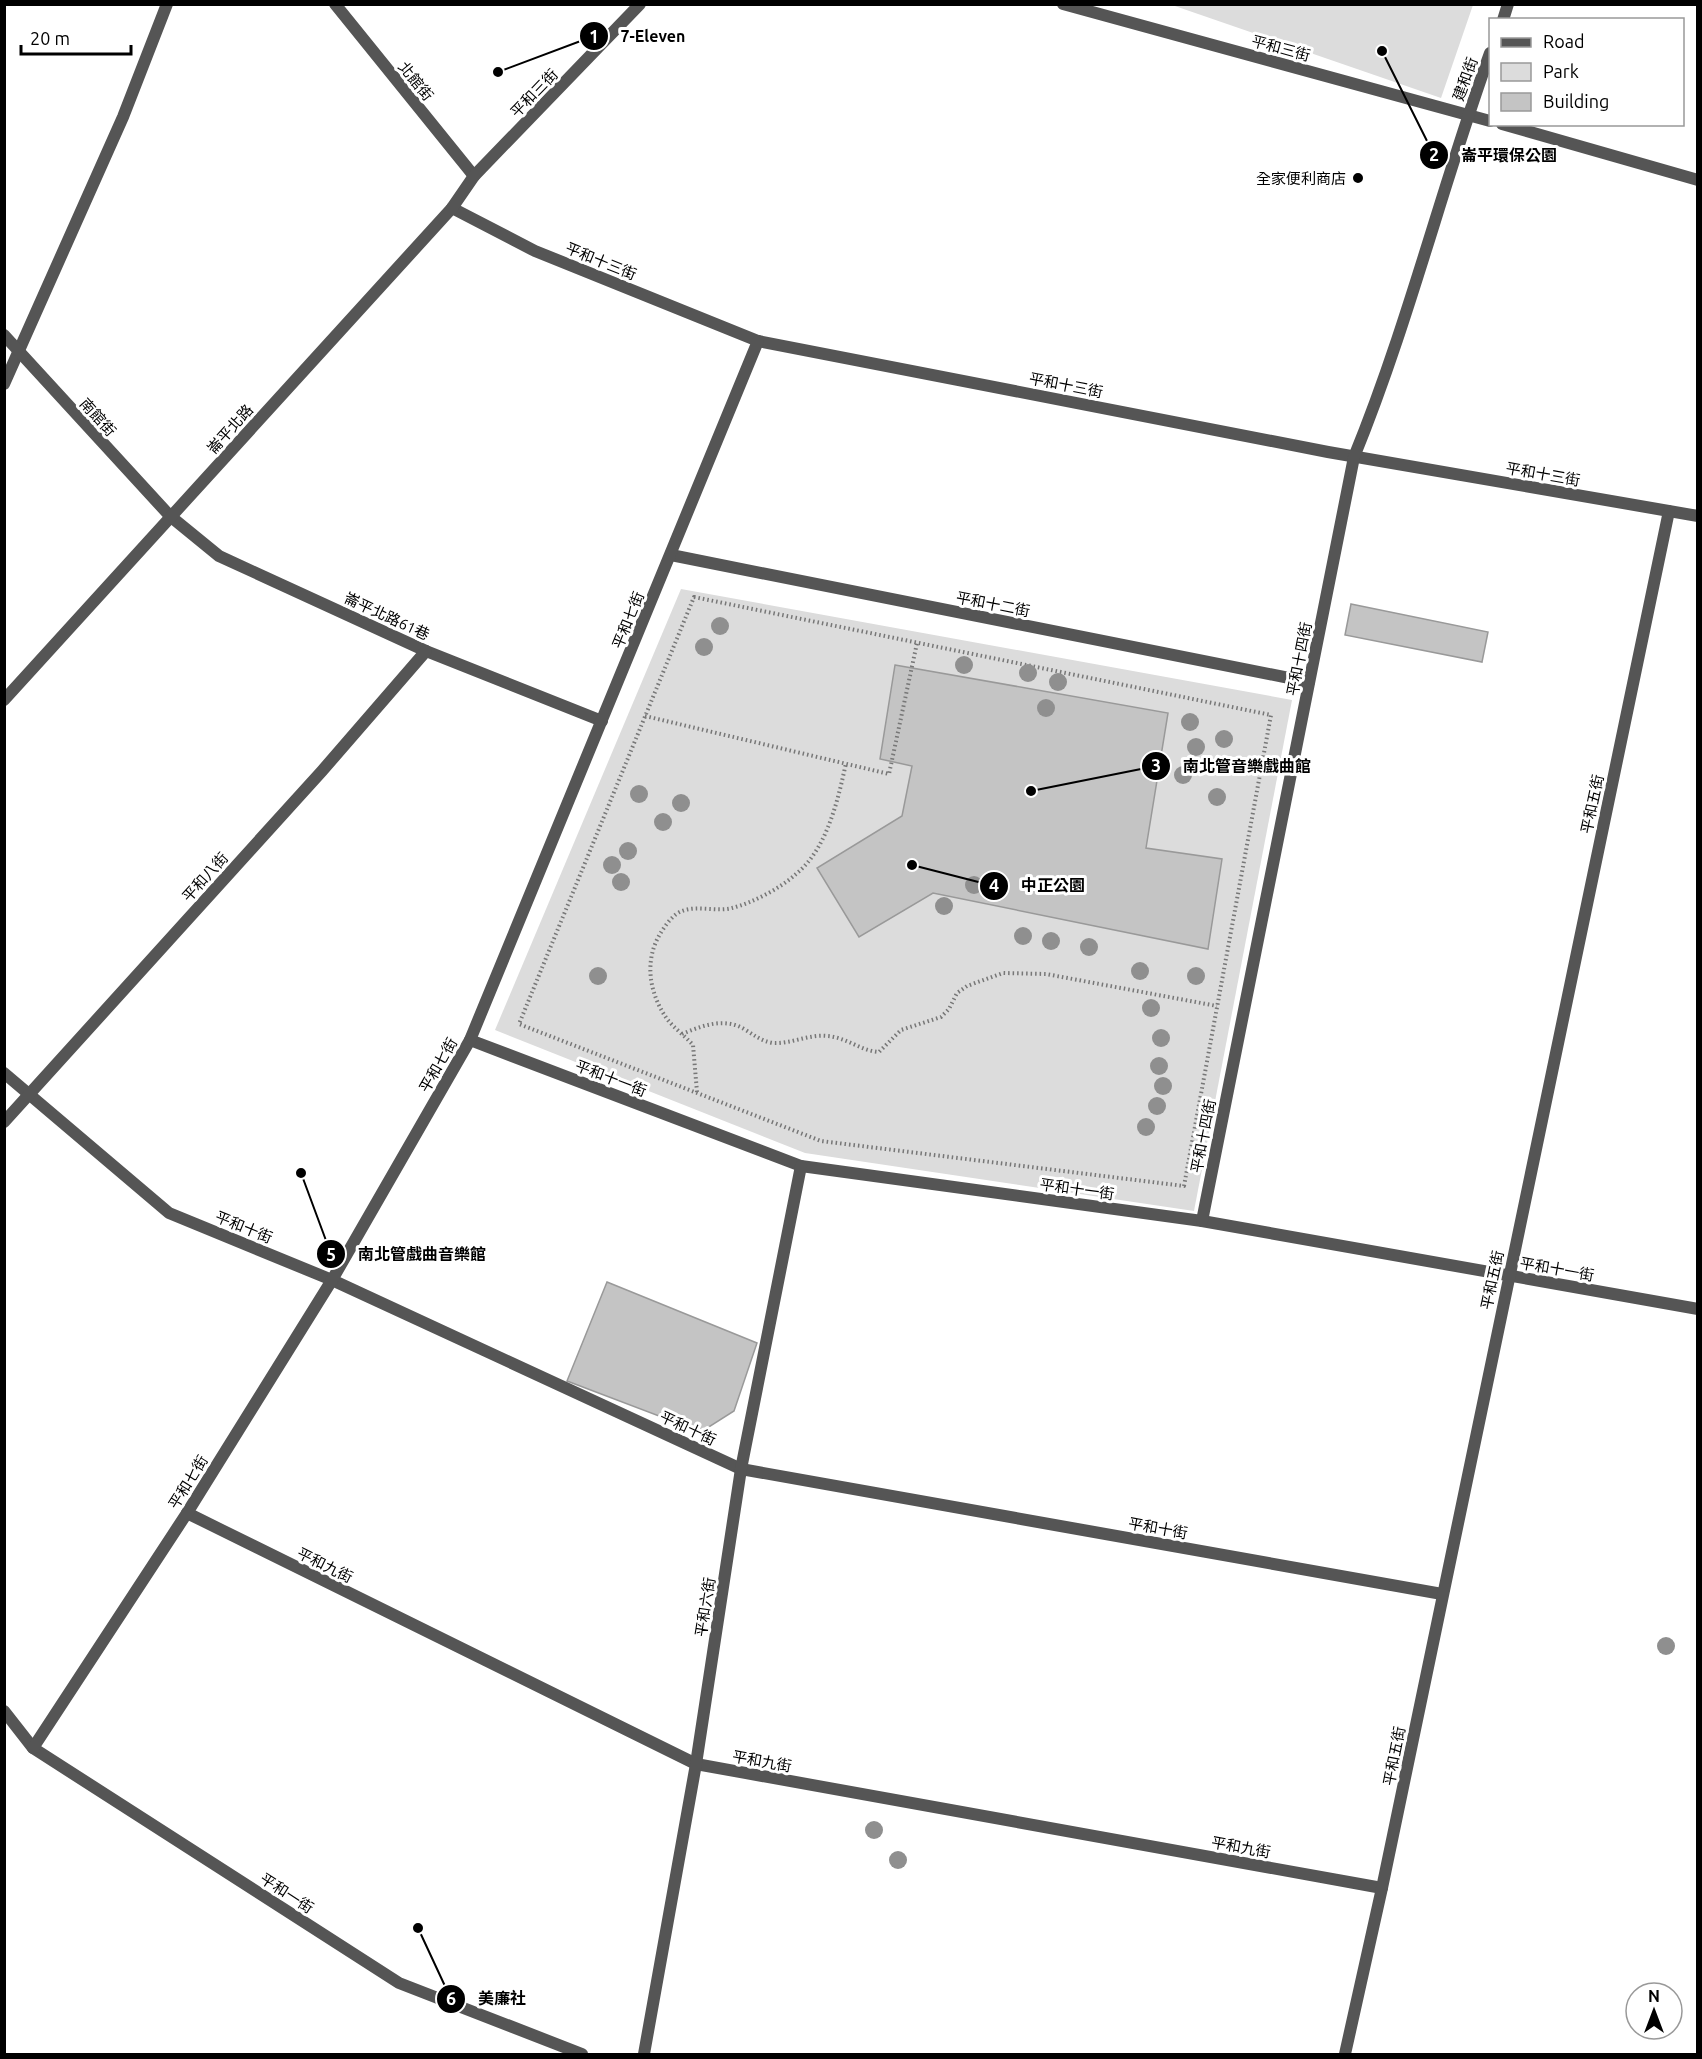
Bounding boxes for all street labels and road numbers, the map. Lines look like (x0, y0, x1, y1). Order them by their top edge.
street label: 平和三街 (1250, 32, 1312, 64)
street label: 建和街 (1449, 55, 1481, 103)
street label: 北館街 (395, 58, 437, 104)
street label: 平和三街 (507, 66, 561, 120)
street label: 平和十三街 (563, 239, 639, 283)
street label: 平和十三街 (1028, 369, 1104, 401)
street label: 南館街 (77, 395, 119, 439)
street label: 崙平北路 (204, 401, 256, 457)
street label: 平和十三街 (1505, 459, 1581, 489)
street label: 平和十二街 (955, 588, 1031, 620)
street label: 崙平北路61巷 (342, 589, 432, 643)
street label: 平和七街 (609, 589, 647, 651)
street label: 平和十四街 (1283, 621, 1315, 697)
street label: 平和五街 (1577, 773, 1607, 835)
street label: 平和八街 (179, 849, 231, 905)
street label: 平和七街 (416, 1035, 460, 1095)
street label: 平和十一街 (573, 1057, 649, 1099)
street label: 平和十四街 (1187, 1098, 1219, 1174)
street label: 平和十一街 (1039, 1175, 1115, 1203)
street label: 平和十街 (213, 1208, 275, 1246)
street label: 平和五街 (1477, 1249, 1507, 1311)
street label: 平和十一街 (1519, 1254, 1595, 1284)
street label: 平和十街 (657, 1408, 719, 1448)
street label: 平和七街 (165, 1452, 211, 1512)
street label: 平和十街 (1127, 1514, 1189, 1542)
street label: 平和九街 (294, 1544, 356, 1586)
street label: 平和六街 (692, 1576, 718, 1638)
street label: 平和五街 (1380, 1725, 1408, 1787)
street label: 平和九街 (731, 1747, 793, 1775)
street label: 平和九街 (1210, 1833, 1272, 1861)
street label: 平和一街 (257, 1870, 317, 1916)

